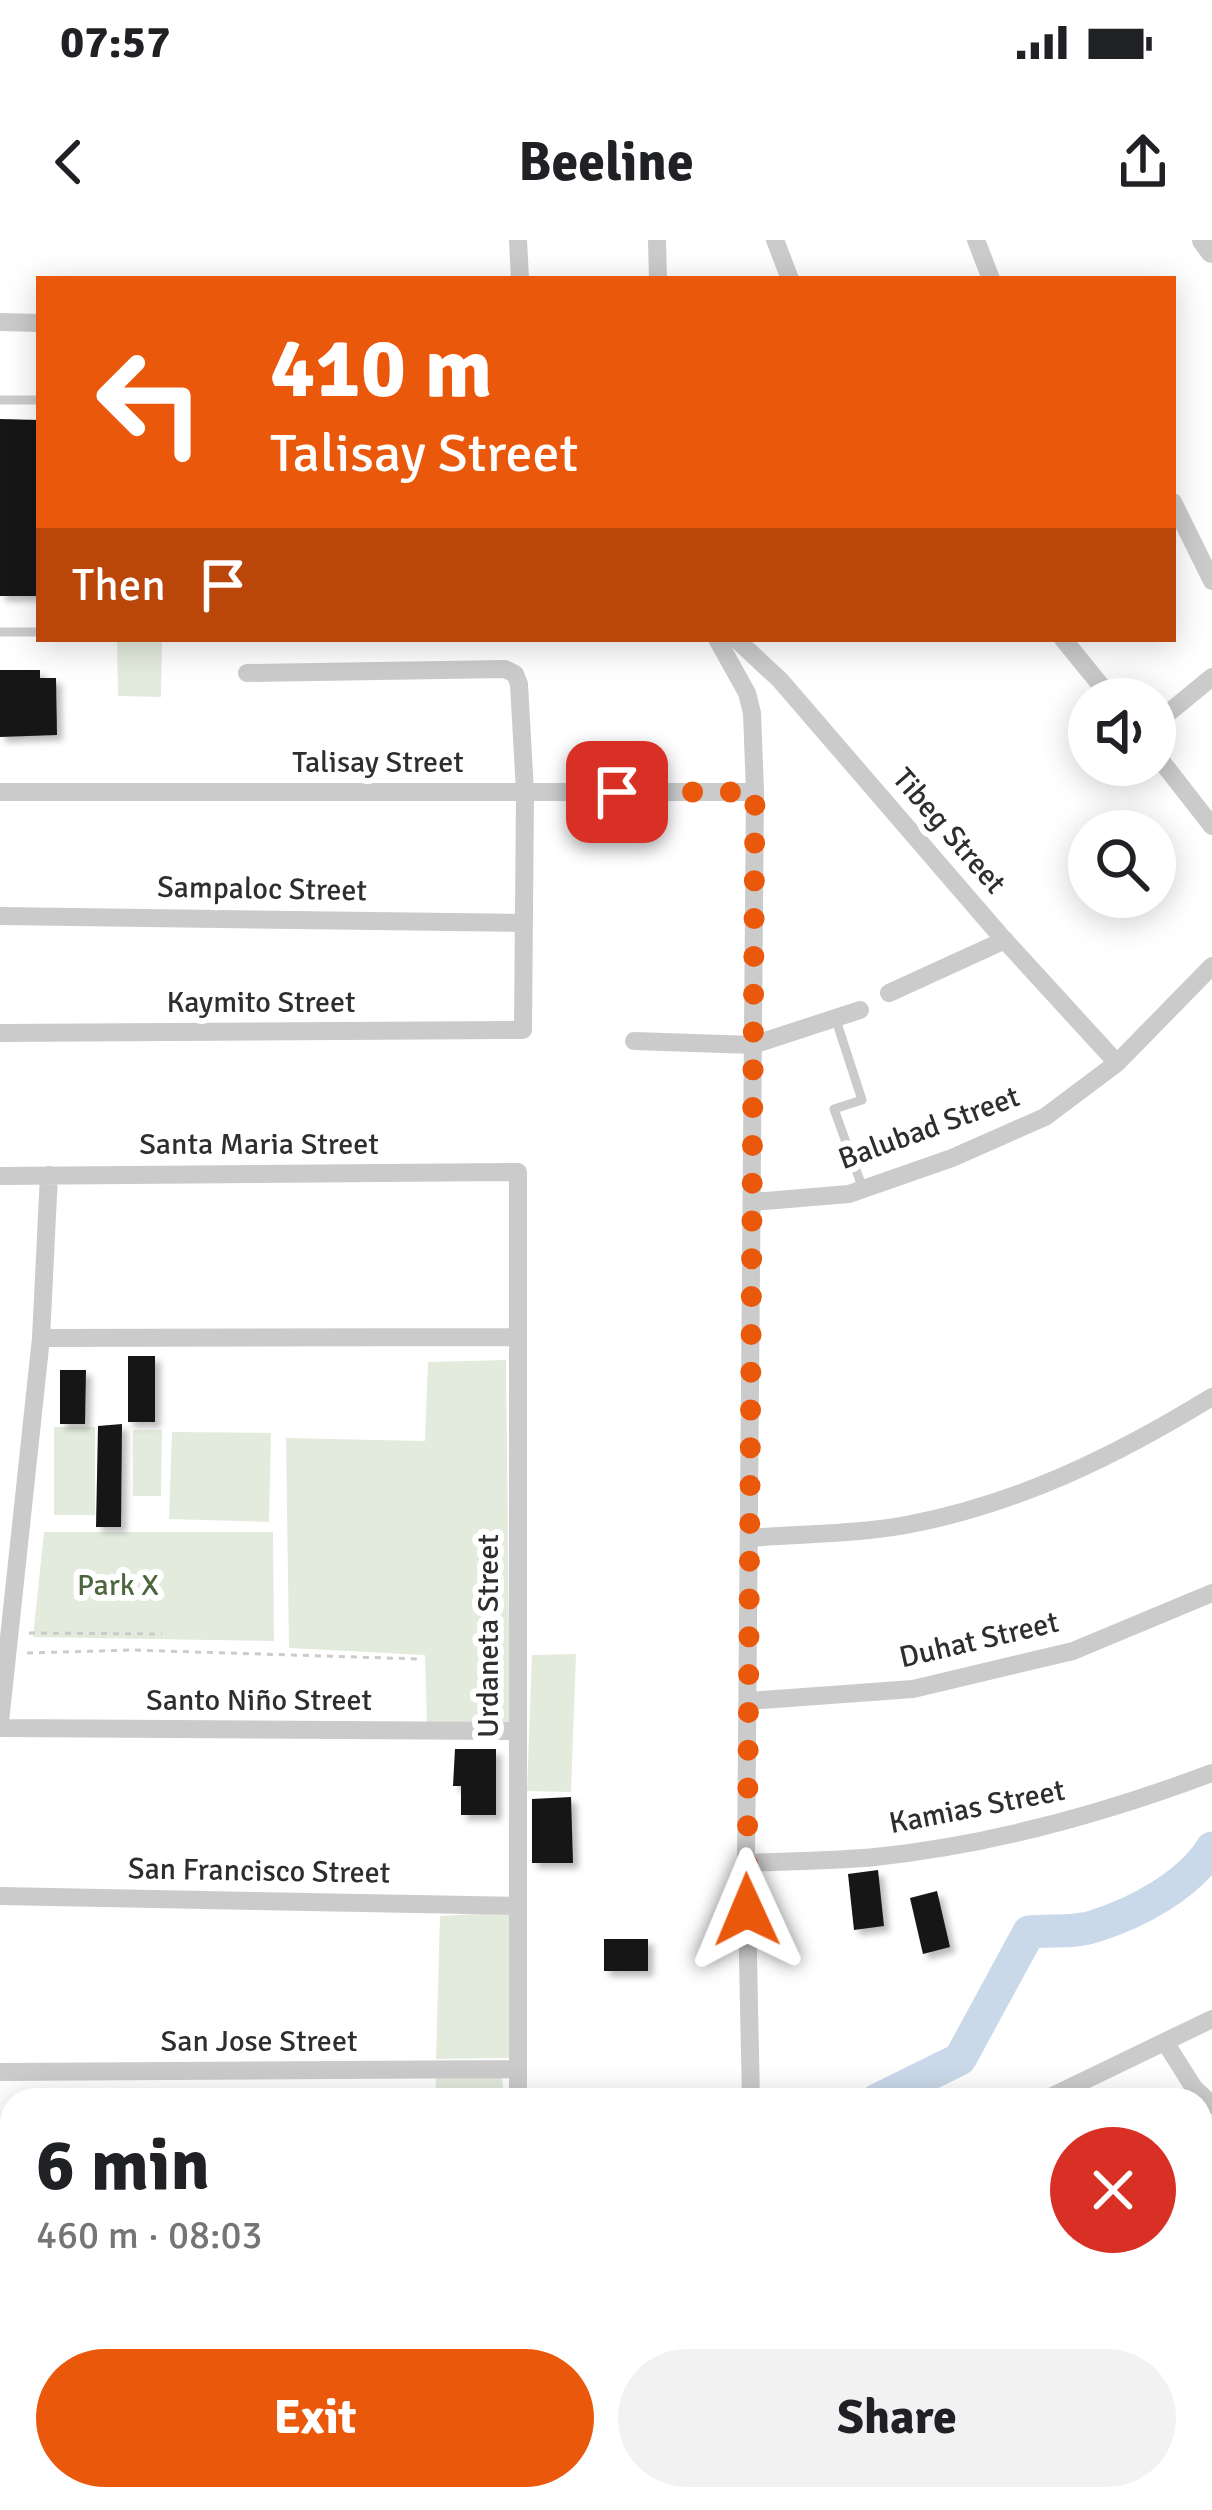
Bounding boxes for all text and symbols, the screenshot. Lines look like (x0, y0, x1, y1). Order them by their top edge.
text: 07:57 (60, 15, 170, 70)
icon: back (36, 129, 102, 195)
text: Beeline (518, 129, 694, 196)
icon: share (1110, 129, 1176, 195)
text: 410 m (270, 317, 492, 421)
icon: left (72, 324, 228, 480)
text: Talisay Street (270, 420, 578, 487)
icon: arrive (190, 552, 256, 618)
text: Then (72, 558, 166, 613)
map controls (1068, 678, 1176, 918)
button: sound (1068, 678, 1176, 786)
pin (566, 741, 668, 843)
street label: Talisay Street (292, 744, 464, 781)
icon: arrive (584, 759, 650, 825)
street label: Tibeg Street (884, 761, 1014, 901)
button: search (1068, 810, 1176, 918)
street label: Sampaloc Street (157, 869, 367, 909)
street label: Kaymito Street (166, 984, 356, 1021)
street label: Balubad Street (833, 1078, 1025, 1178)
street label: Santa Maria Street (139, 1126, 379, 1163)
street label: Urdaneta Street (470, 1534, 507, 1738)
park label: Park X (77, 1567, 159, 1604)
street label: Duhat Street (896, 1604, 1062, 1676)
street label: Santo Niño Street (146, 1682, 372, 1719)
street label: Kamias Street (886, 1772, 1068, 1842)
position arrow (684, 1847, 810, 1973)
street label: San Francisco Street (128, 1850, 390, 1892)
street label: San Jose Street (161, 2023, 357, 2060)
text: 6 min (36, 2121, 210, 2210)
button: close (1050, 2127, 1176, 2253)
text: 460 m · 08:03 (36, 2211, 263, 2259)
button: Exit (36, 2349, 594, 2487)
button: Share (618, 2349, 1176, 2487)

